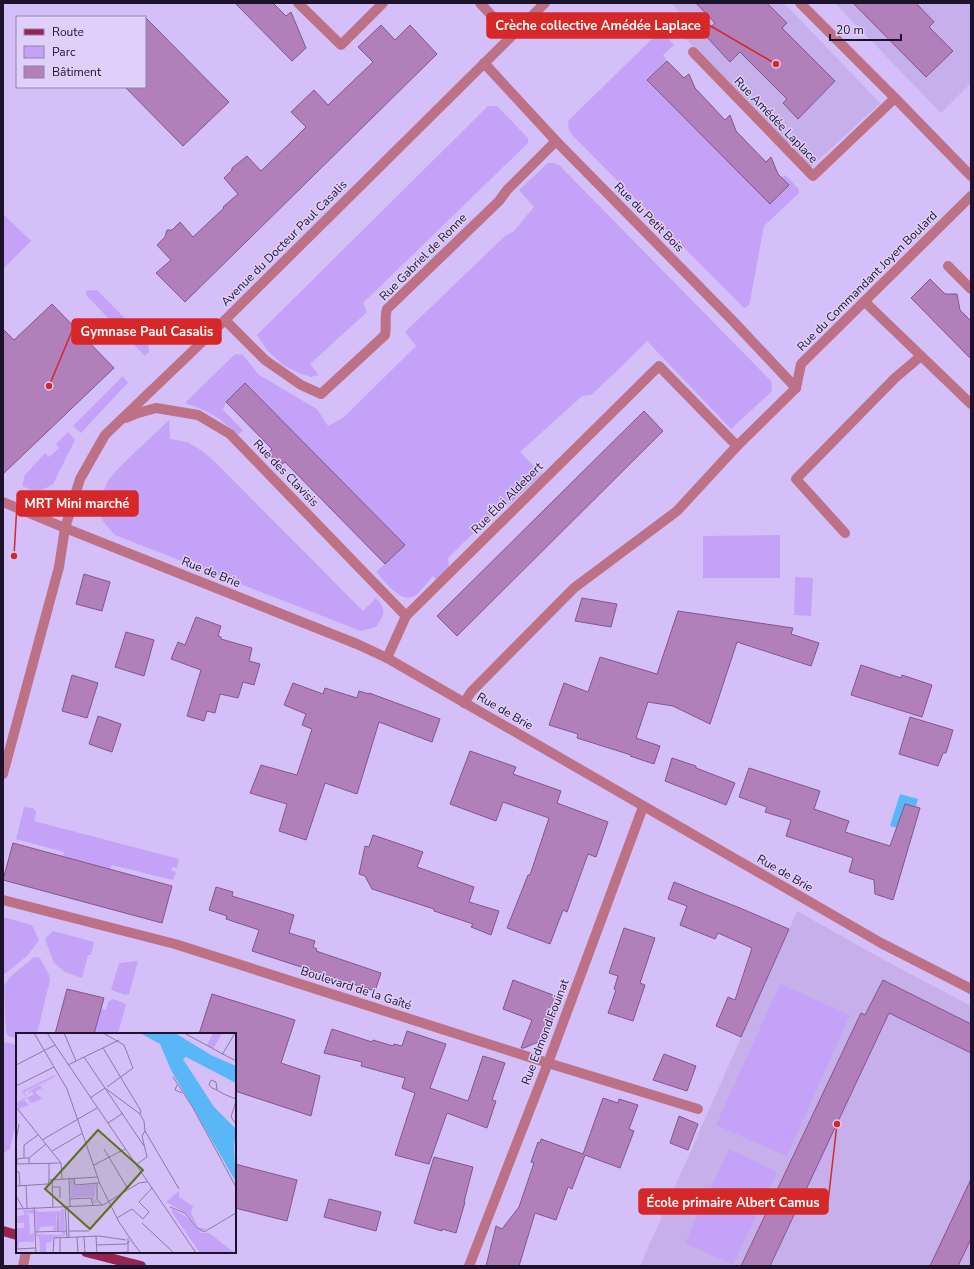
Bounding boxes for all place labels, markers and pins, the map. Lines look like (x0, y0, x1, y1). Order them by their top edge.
callout: Crèche collective Amédée Laplace (487, 13, 709, 38)
callout: Gymnase Paul Casalis (72, 319, 221, 344)
callout: MRT Mini marché (17, 491, 138, 516)
callout: École primaire Albert Camus (639, 1189, 828, 1214)

